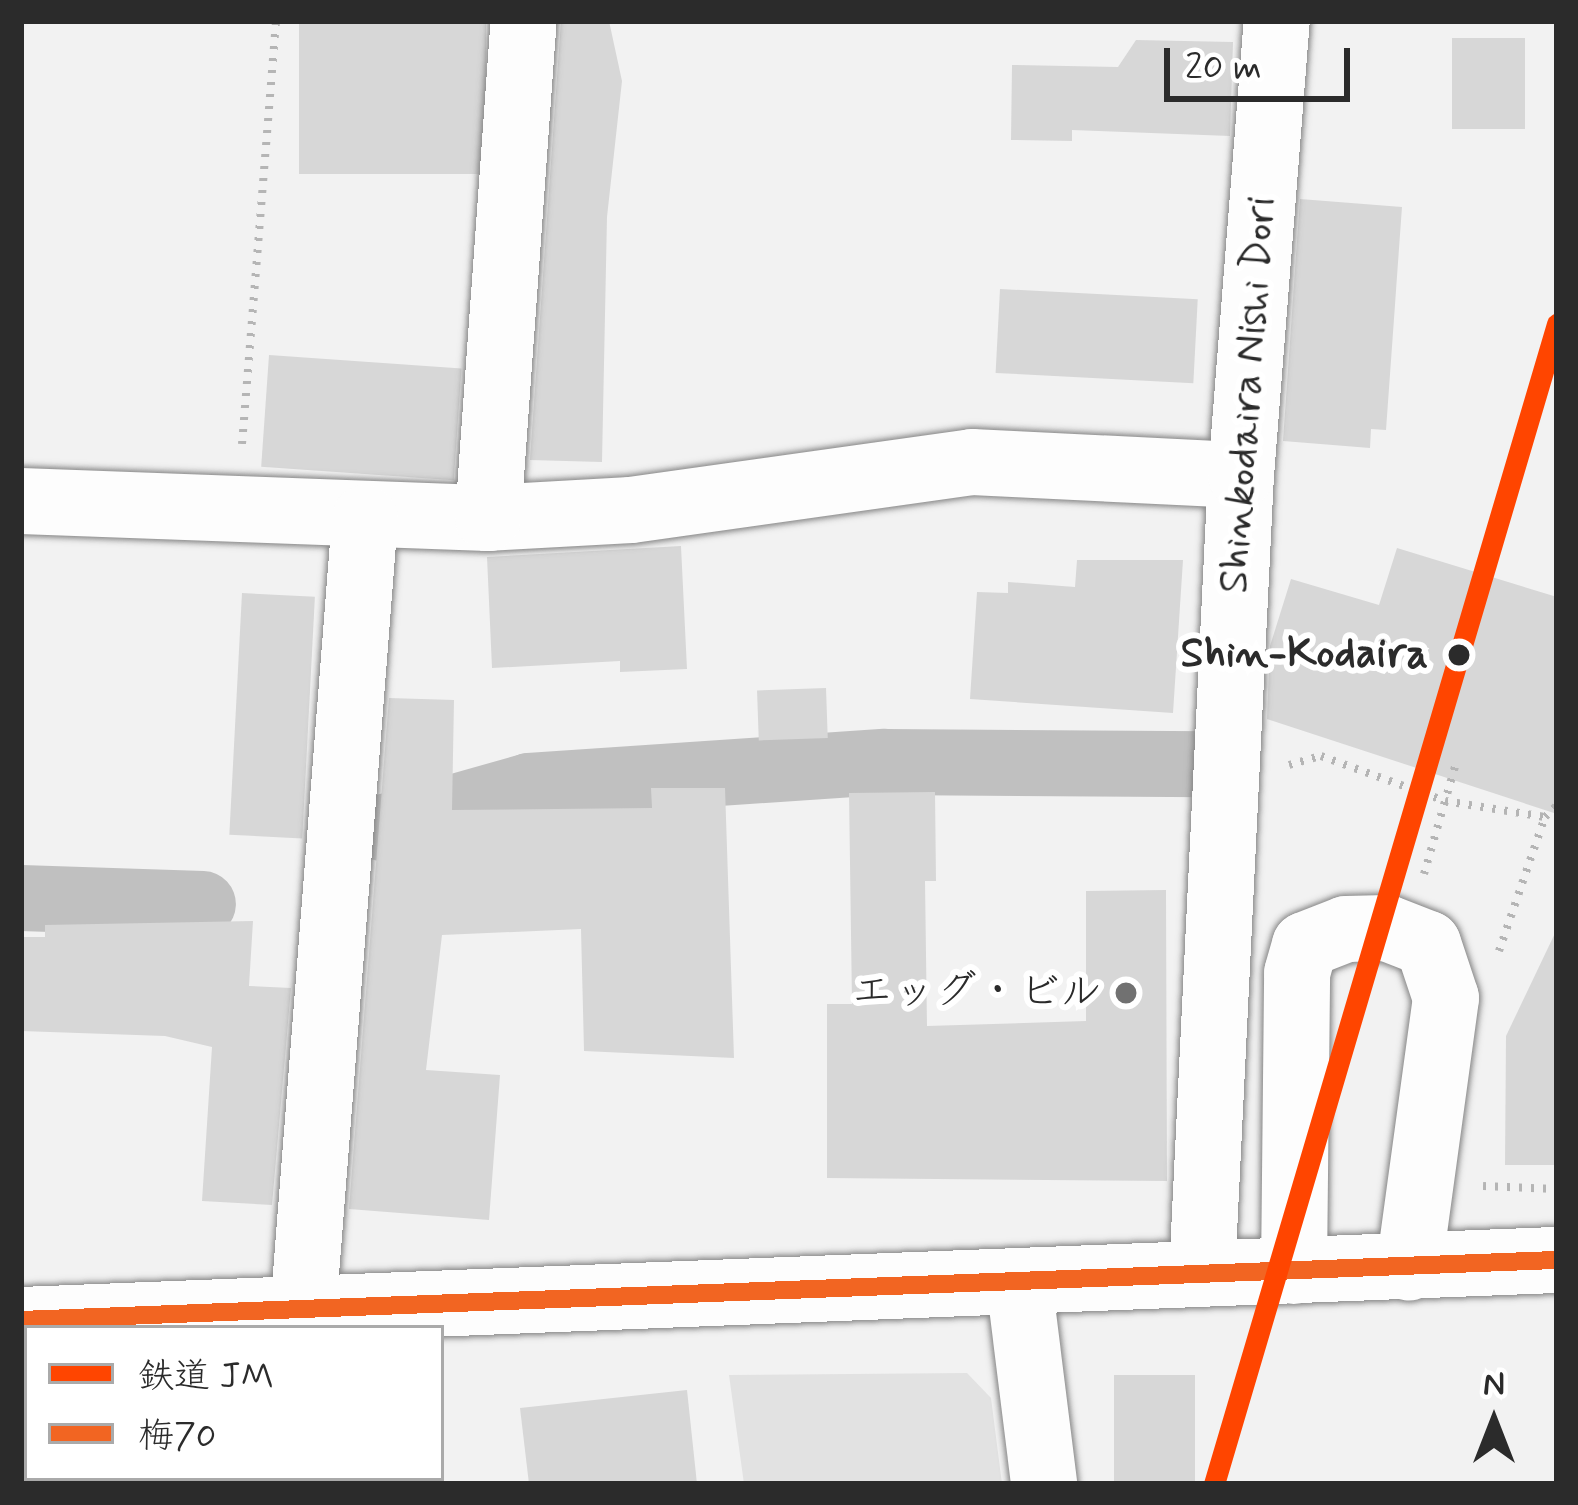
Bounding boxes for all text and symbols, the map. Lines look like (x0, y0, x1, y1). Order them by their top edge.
scale bar (1170, 24, 1356, 98)
text: 20 m (1185, 45, 1262, 92)
street label: Shinkodaira Nishi Dori (1210, 195, 1288, 595)
place label: Shin-Kodaira (1181, 630, 1428, 680)
marker: Shin-Kodaira (1438, 634, 1480, 676)
place label: エッグ・ビル (850, 968, 1102, 1018)
marker: エッグ・ビル (1113, 980, 1139, 1006)
legend (24, 1325, 444, 1481)
text: 鉄道 JM (138, 1354, 274, 1401)
north arrow (1434, 1361, 1554, 1481)
text: N (1483, 1363, 1505, 1407)
text: 梅70 (138, 1414, 216, 1461)

